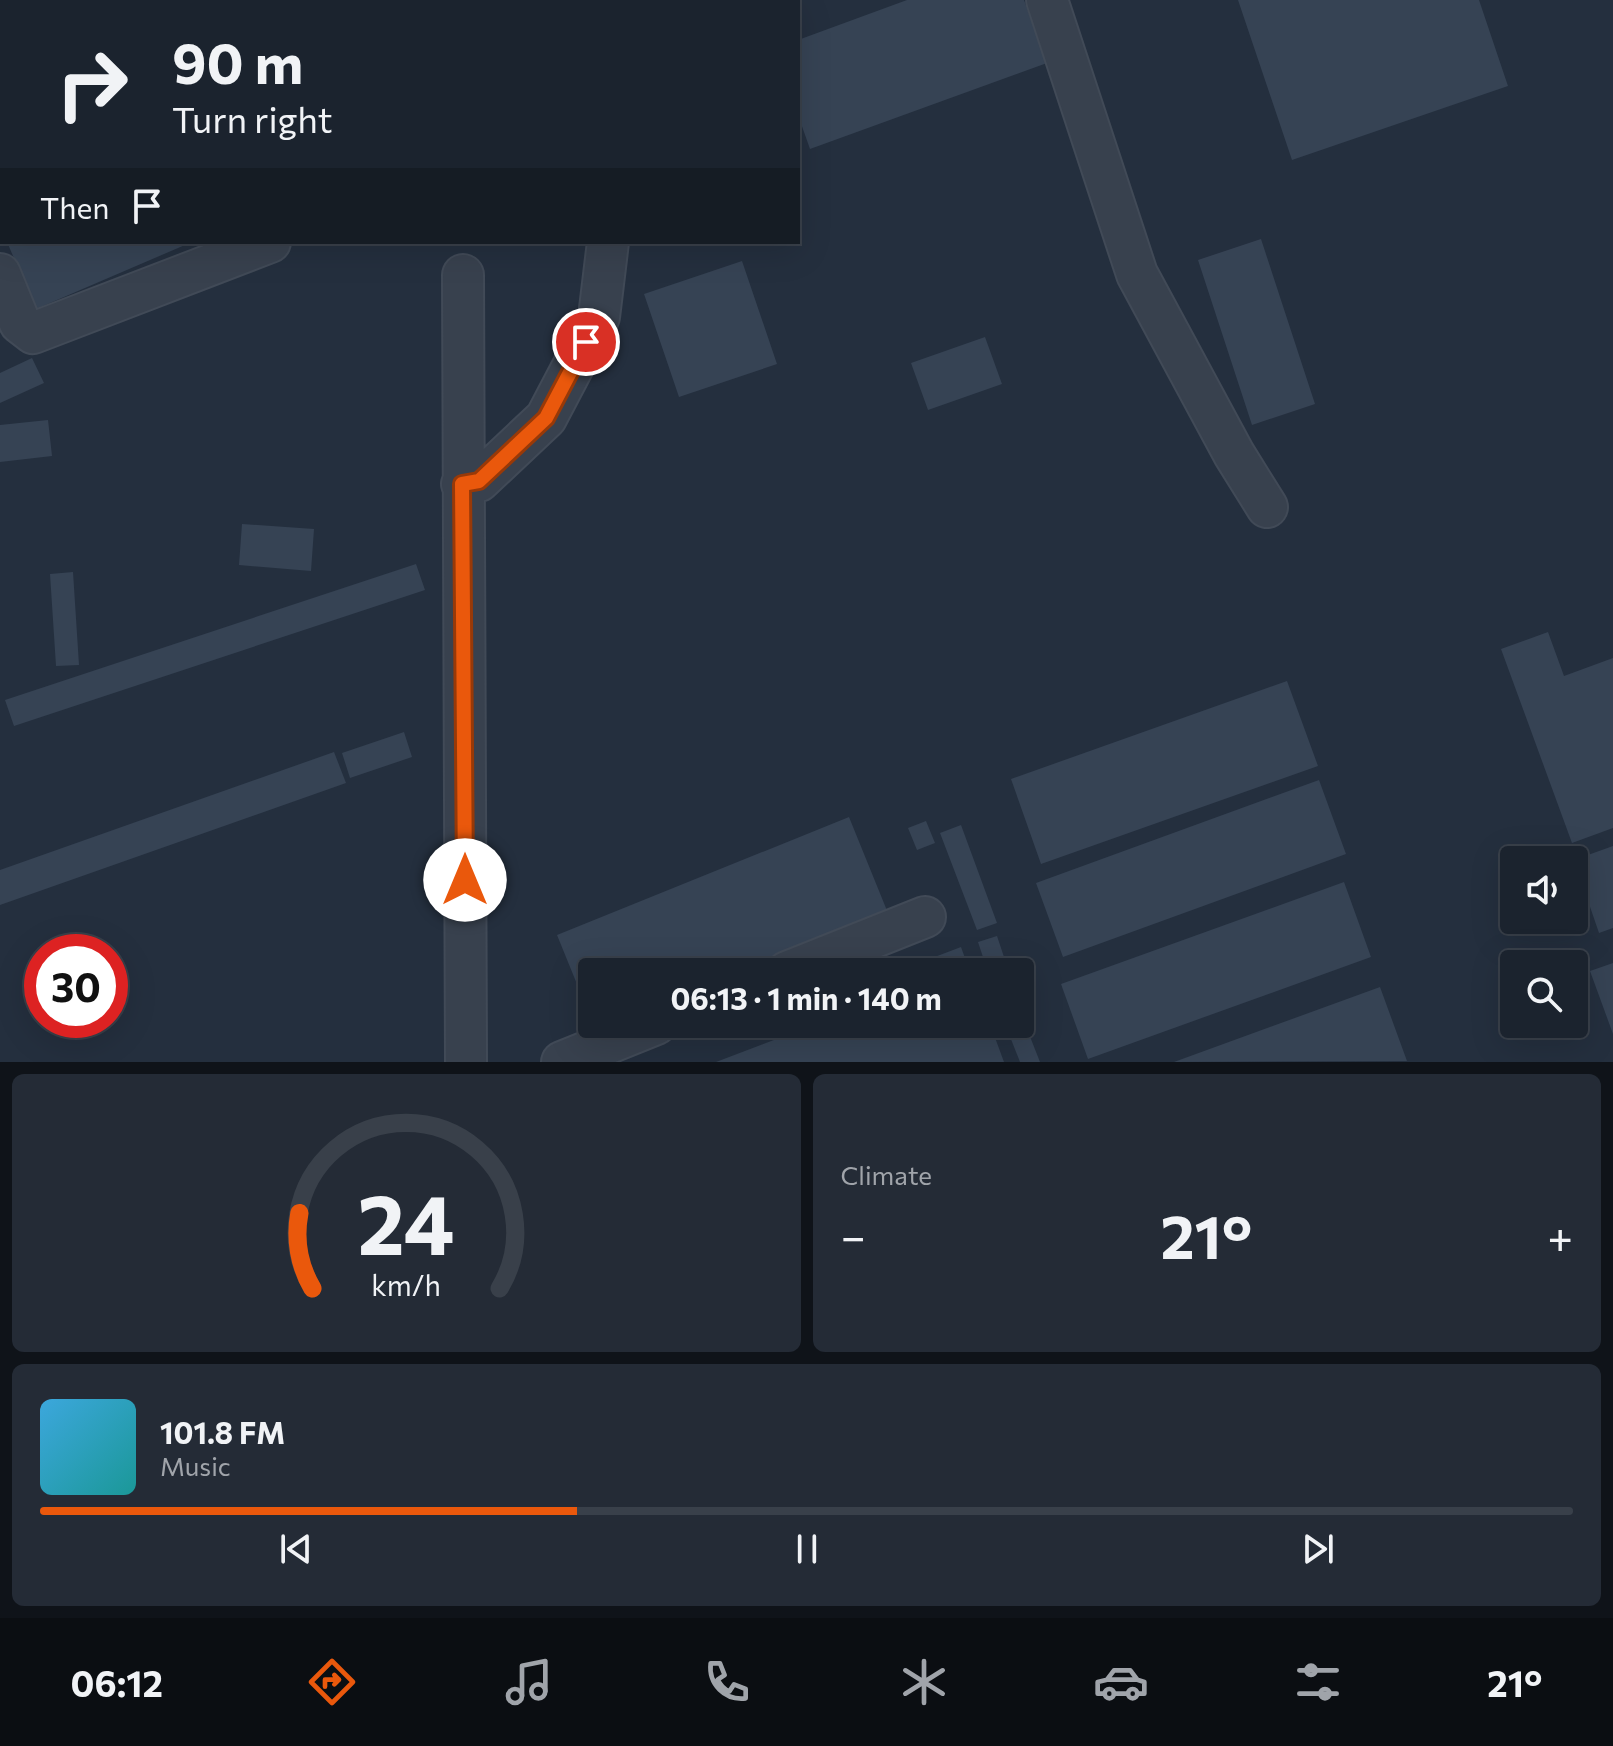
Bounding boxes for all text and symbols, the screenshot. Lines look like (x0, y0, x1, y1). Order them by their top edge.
text: 90 m (172, 27, 303, 96)
icon: right (40, 32, 144, 136)
text: Turn right (172, 96, 333, 140)
icon: arrive (125, 184, 169, 228)
text: Then (40, 188, 109, 225)
pin (552, 308, 620, 376)
icon: arrive (564, 320, 608, 364)
position arrow (423, 838, 507, 922)
map controls (1500, 846, 1588, 1038)
button: sound (1500, 846, 1588, 934)
speed limit sign: 30 (24, 934, 128, 1038)
button: search (1500, 950, 1588, 1038)
text: 06:13 · 1 min · 140 m (670, 979, 942, 1016)
text: Climate (841, 1159, 932, 1190)
text: 24 (358, 1170, 455, 1272)
text: 21° (1160, 1198, 1252, 1271)
text: − (841, 1208, 866, 1262)
text: + (1547, 1208, 1573, 1262)
text: km/h (371, 1267, 441, 1302)
text: 101.8 FM (160, 1413, 285, 1450)
text: Music (160, 1450, 231, 1481)
icon: previous (274, 1527, 318, 1571)
icon: pause (785, 1527, 829, 1571)
icon: next (1296, 1527, 1340, 1571)
icon: directions (304, 1654, 360, 1710)
icon: music (501, 1654, 557, 1710)
icon: phone (699, 1654, 755, 1710)
icon: climate (896, 1654, 952, 1710)
icon: car (1093, 1654, 1149, 1710)
icon: filters (1290, 1654, 1346, 1710)
text: 06:12 (71, 1660, 163, 1704)
text: 21° (1487, 1660, 1542, 1704)

